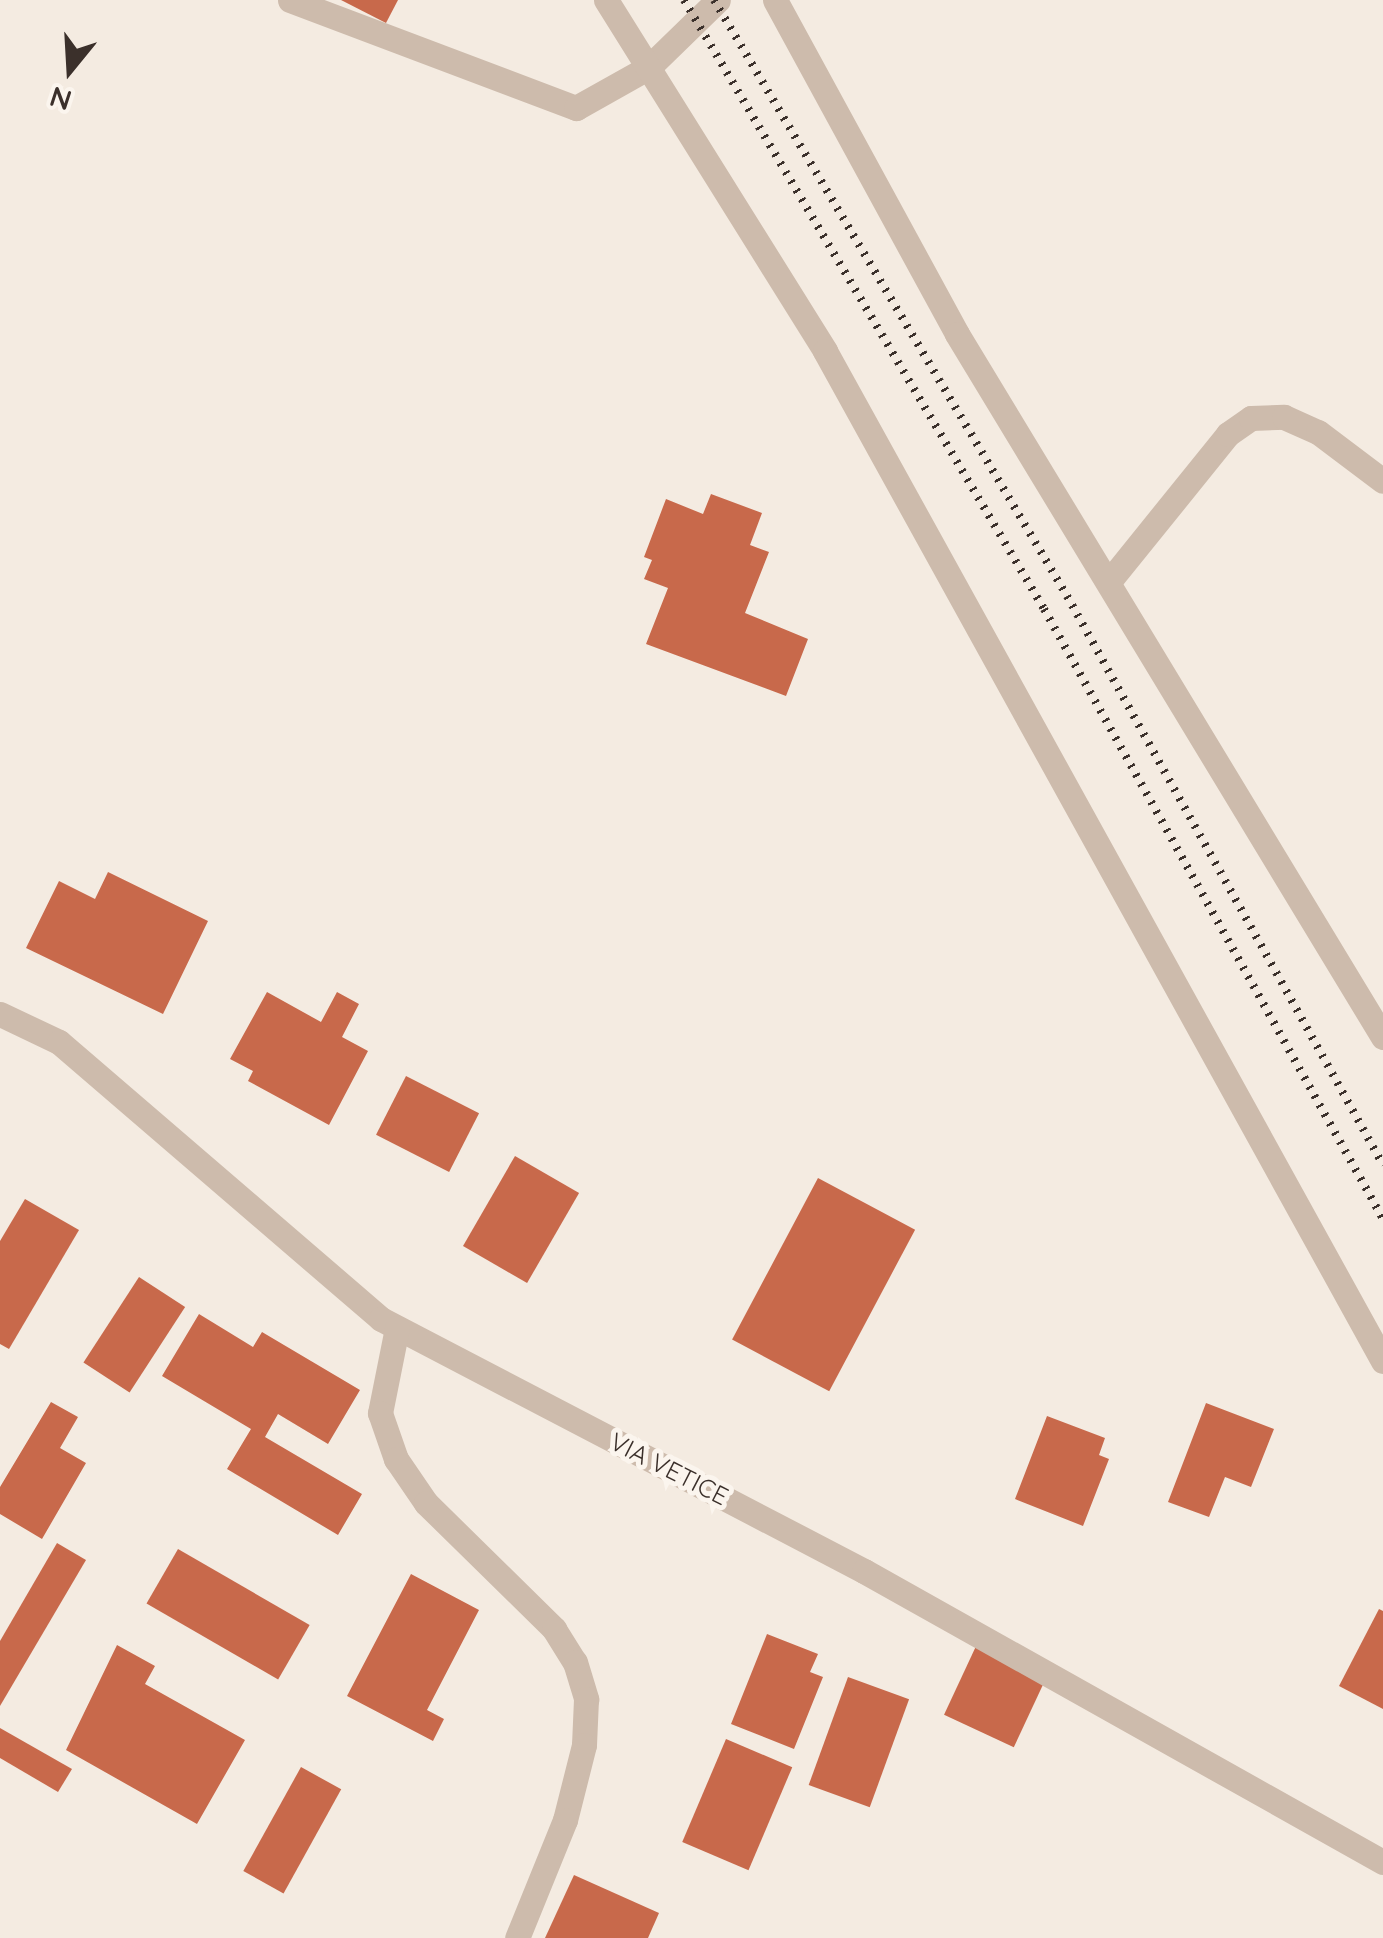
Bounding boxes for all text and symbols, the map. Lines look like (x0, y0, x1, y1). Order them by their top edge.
north arrow (20, 20, 120, 120)
text: N (45, 79, 76, 119)
street label: VIA VETICE (605, 1426, 733, 1512)

